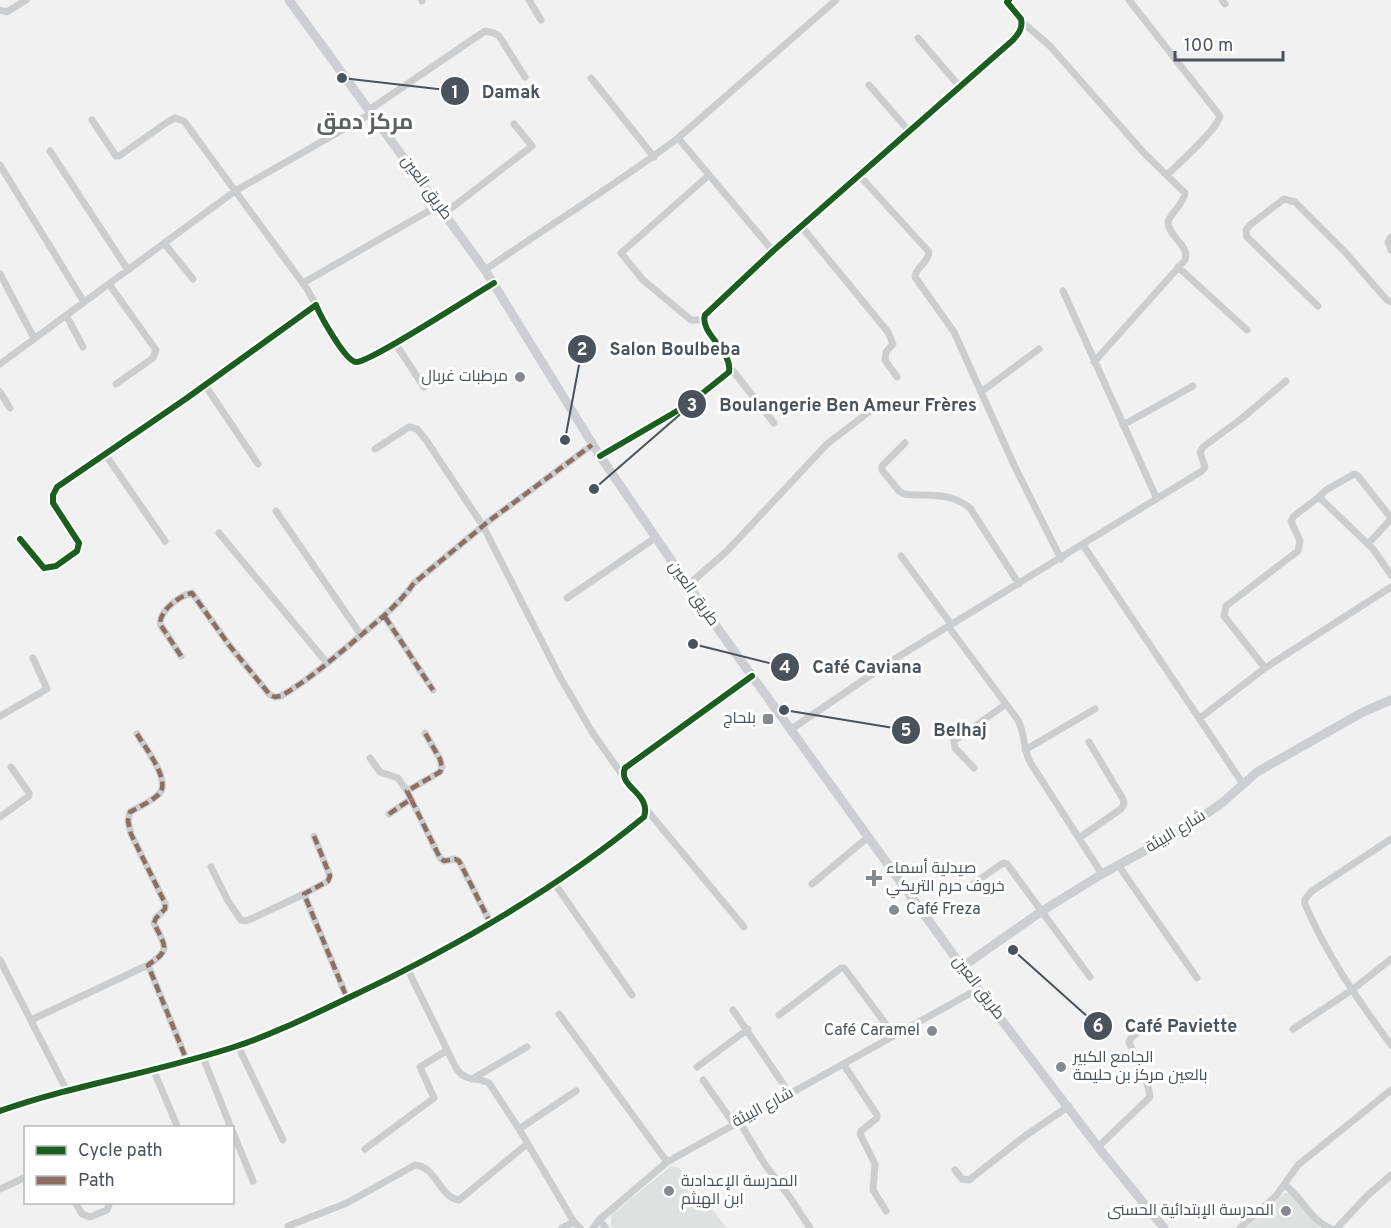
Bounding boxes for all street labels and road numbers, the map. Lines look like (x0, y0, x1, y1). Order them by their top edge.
street label: طريق العين (396, 152, 456, 224)
street label: طريق العين (663, 558, 723, 630)
street label: شارع البيئة (1142, 806, 1210, 858)
street label: طريق العين (947, 952, 1009, 1024)
street label: شارع البيئة (729, 1083, 797, 1133)

